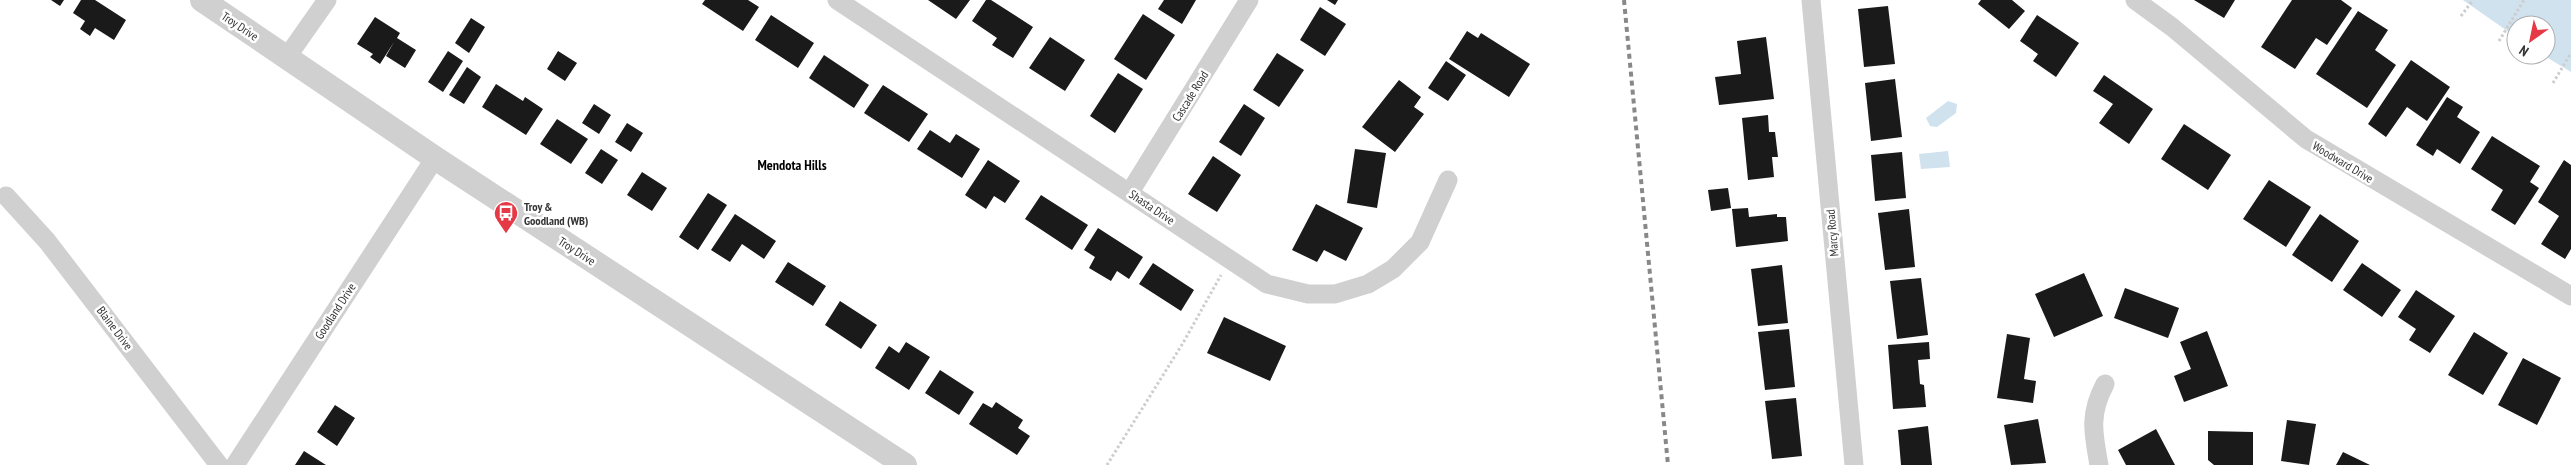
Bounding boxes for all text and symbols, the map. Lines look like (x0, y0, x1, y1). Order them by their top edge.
street label: Troy Drive (219, 8, 261, 44)
north arrow (2506, 15, 2556, 65)
text: N (2516, 41, 2532, 61)
street label: Cascade Road (1169, 68, 1211, 124)
street label: Woodward Drive (2310, 138, 2376, 186)
district label: Mendota Hills (757, 156, 827, 174)
street label: Shasta Drive (1126, 186, 1178, 228)
place label: Troy & Goodland (WB) (524, 199, 588, 228)
bus stop icon: Troy & Goodland (WB) (493, 200, 519, 234)
street label: Marcy Road (1822, 209, 1842, 257)
street label: Troy Drive (556, 233, 598, 269)
street label: Goodland Drive (311, 280, 359, 342)
street label: Blaine Drive (94, 303, 136, 353)

